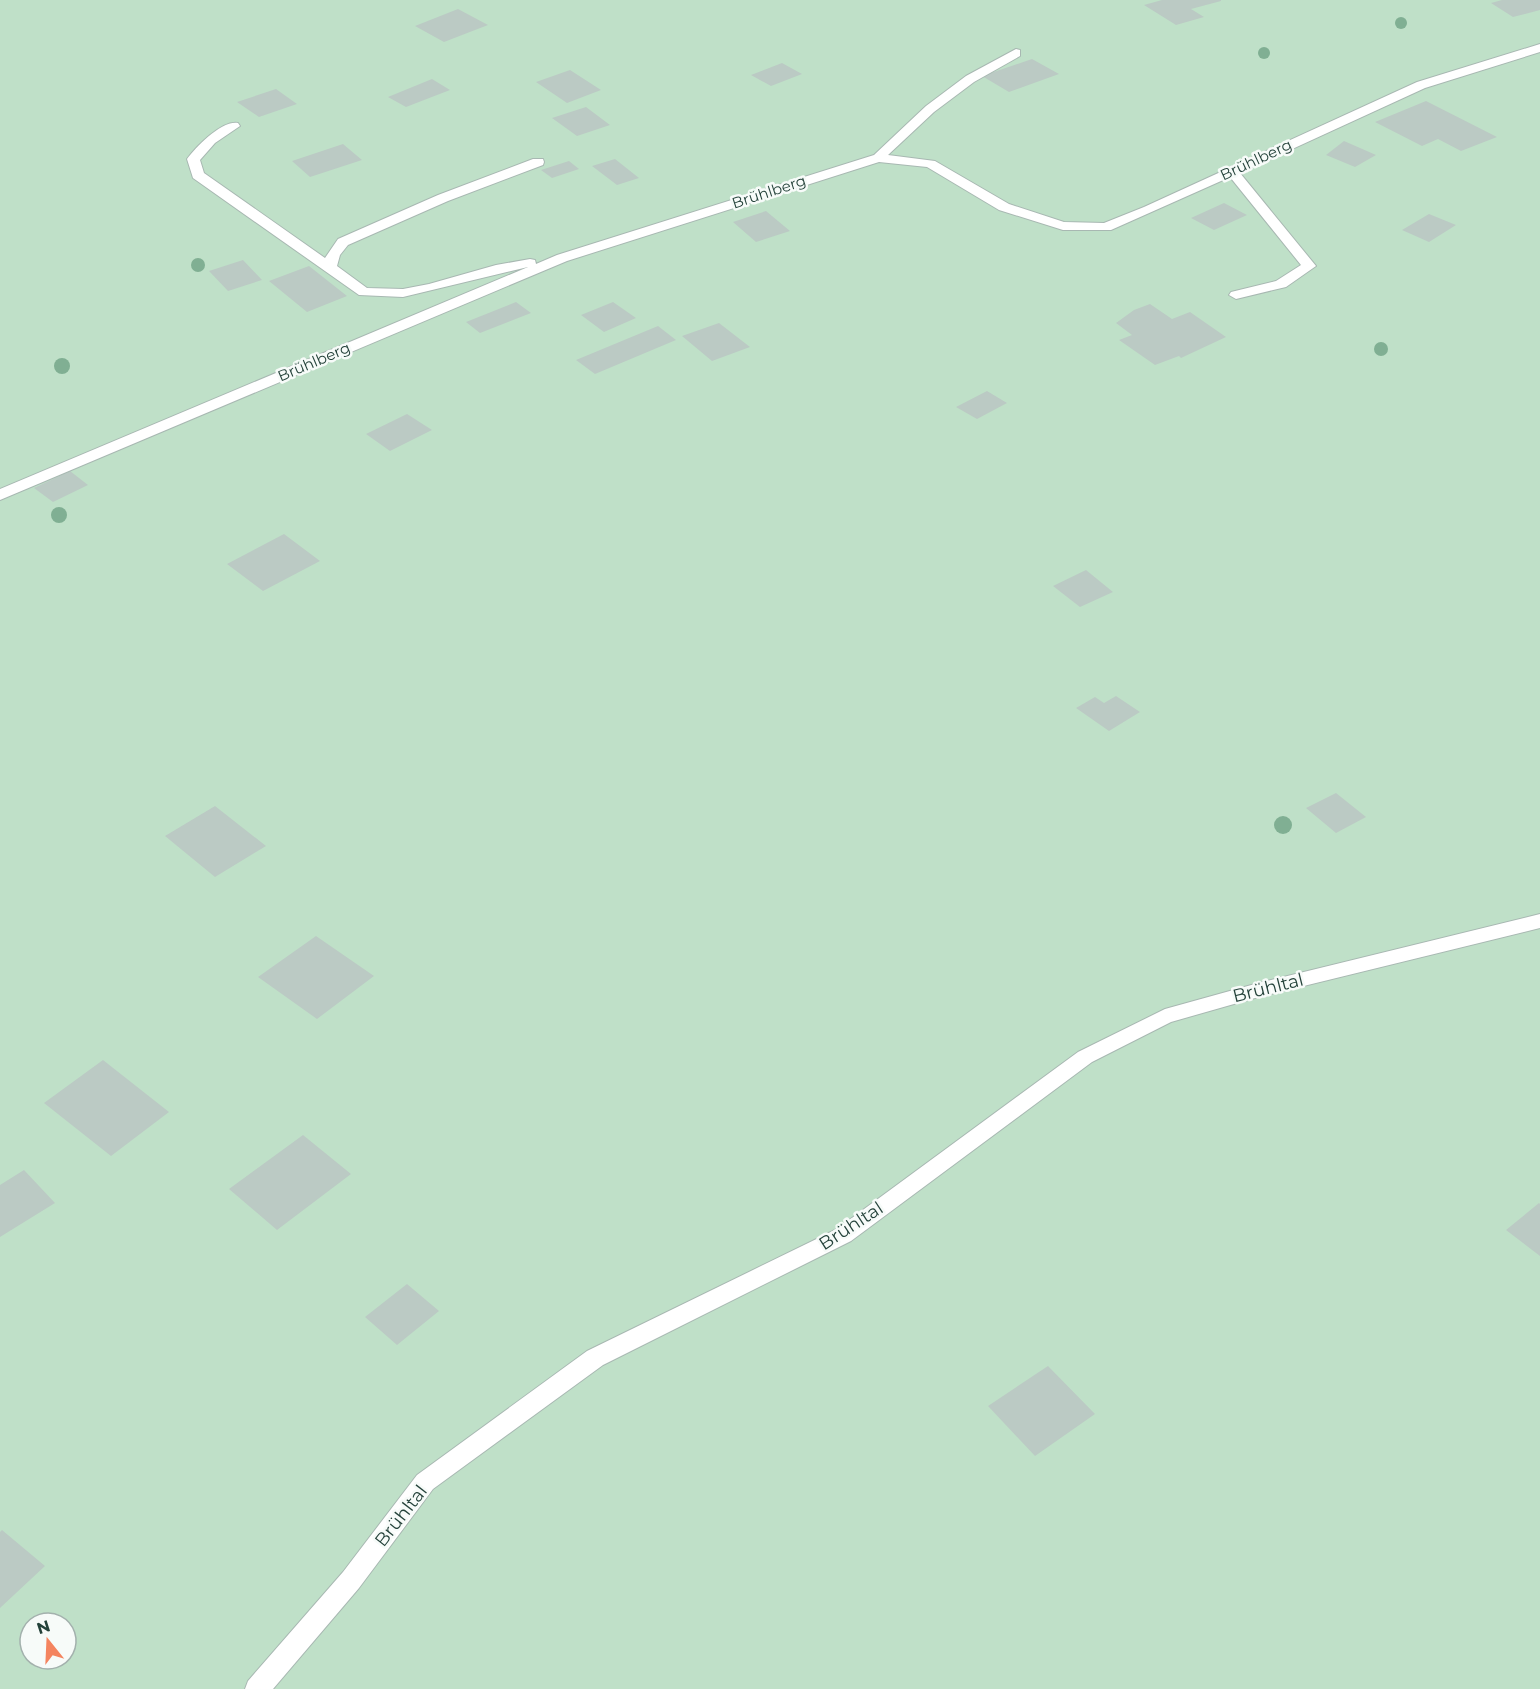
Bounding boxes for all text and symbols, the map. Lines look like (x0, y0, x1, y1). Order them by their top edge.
street label: Brühlberg (1217, 135, 1295, 184)
street label: Brühlberg (729, 171, 808, 212)
street label: Brühlberg (275, 338, 353, 385)
street label: Brühltal (1230, 969, 1306, 1007)
street label: Brühltal (815, 1197, 887, 1255)
street label: Brühltal (370, 1481, 432, 1551)
north arrow (18, 1611, 78, 1671)
text: N (34, 1616, 53, 1638)

